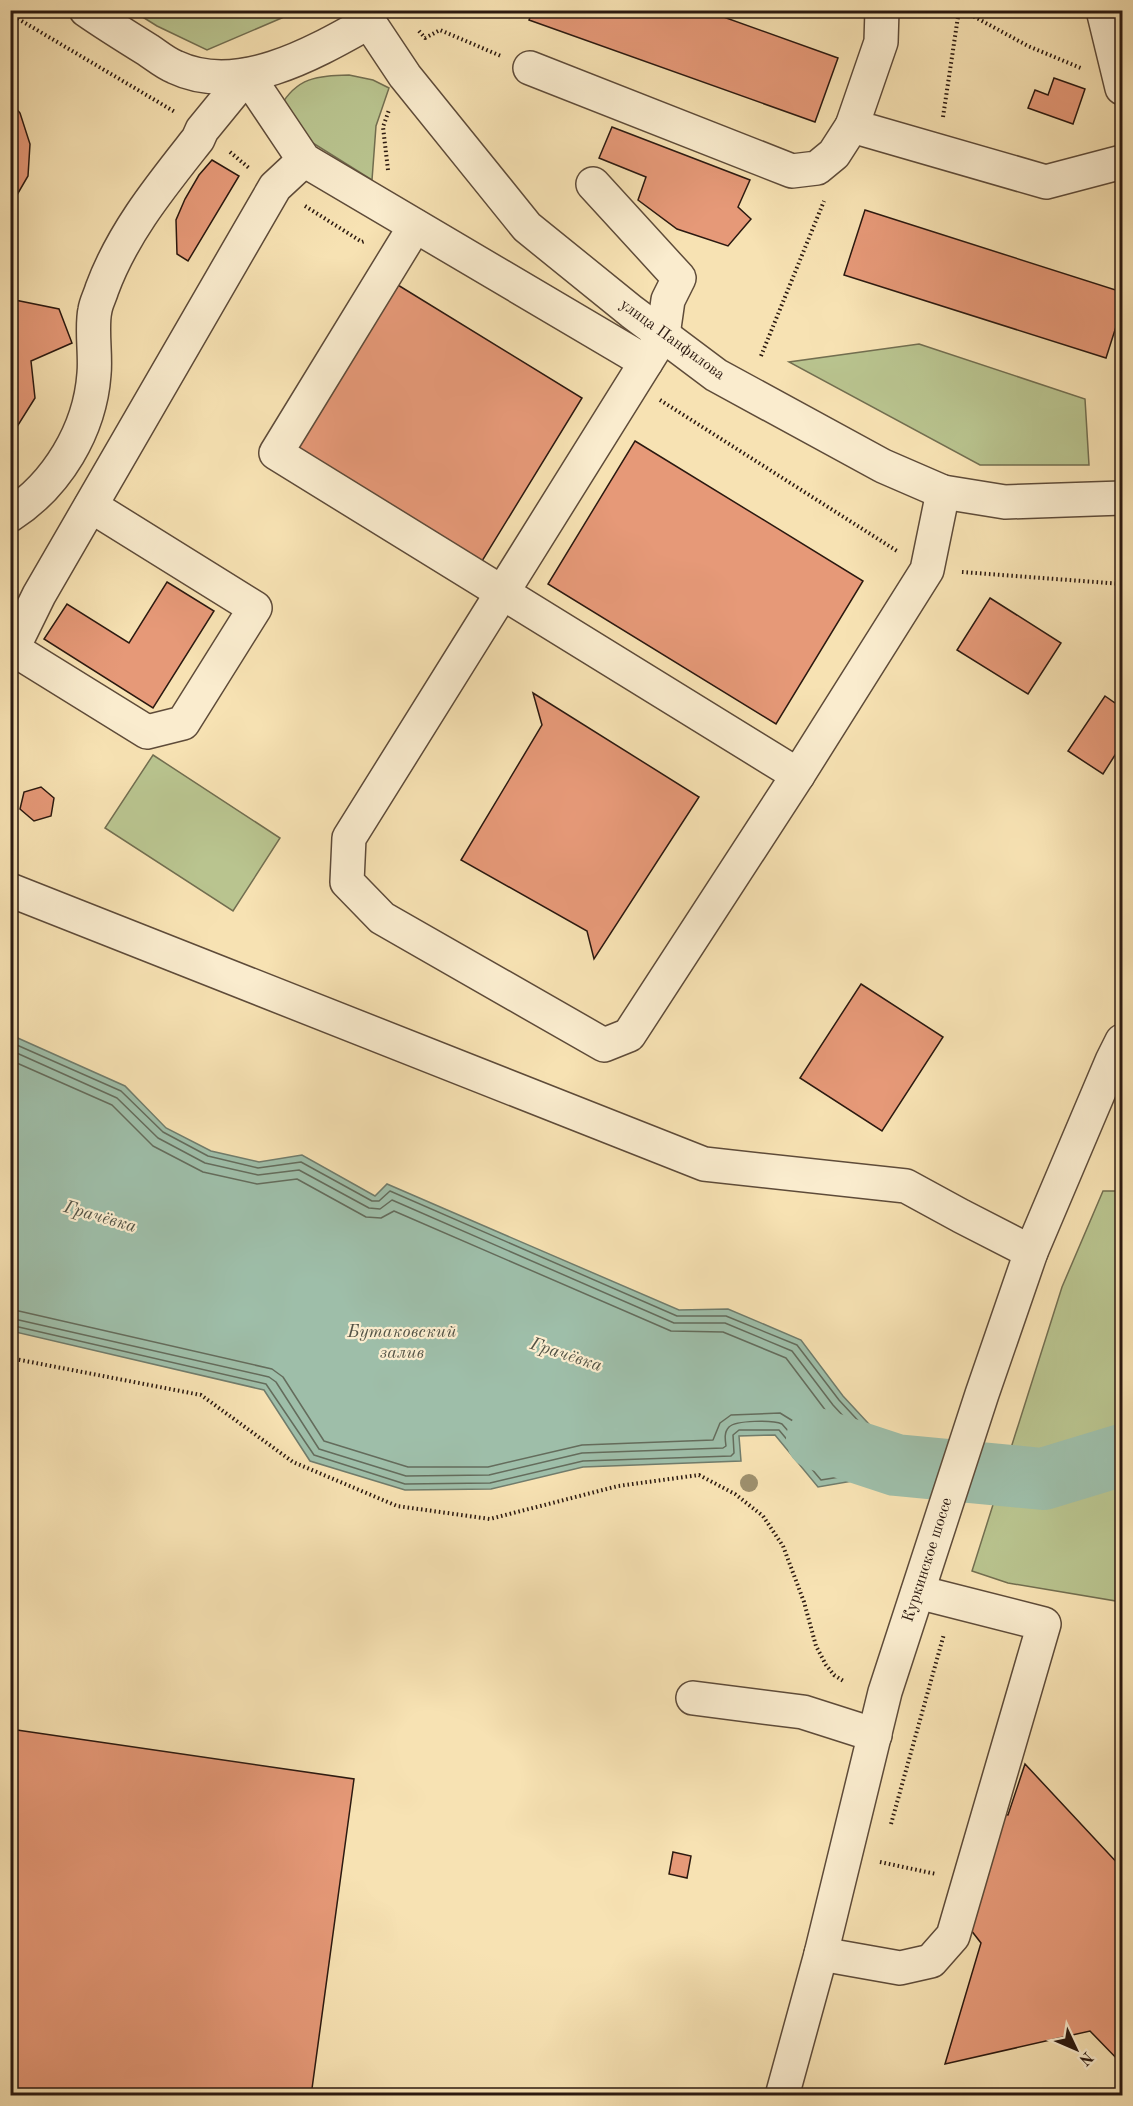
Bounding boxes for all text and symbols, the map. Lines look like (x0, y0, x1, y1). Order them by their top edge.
street label: улица Панфилова (617, 297, 728, 383)
water label: Грачёвка (61, 1198, 139, 1236)
water label: Бутаковский залив (347, 1323, 456, 1362)
water label: Грачёвка (527, 1335, 605, 1375)
street label: Куркинское шоссе (900, 1496, 956, 1624)
north arrow (1046, 2019, 1106, 2079)
text: N (1075, 2048, 1095, 2069)

